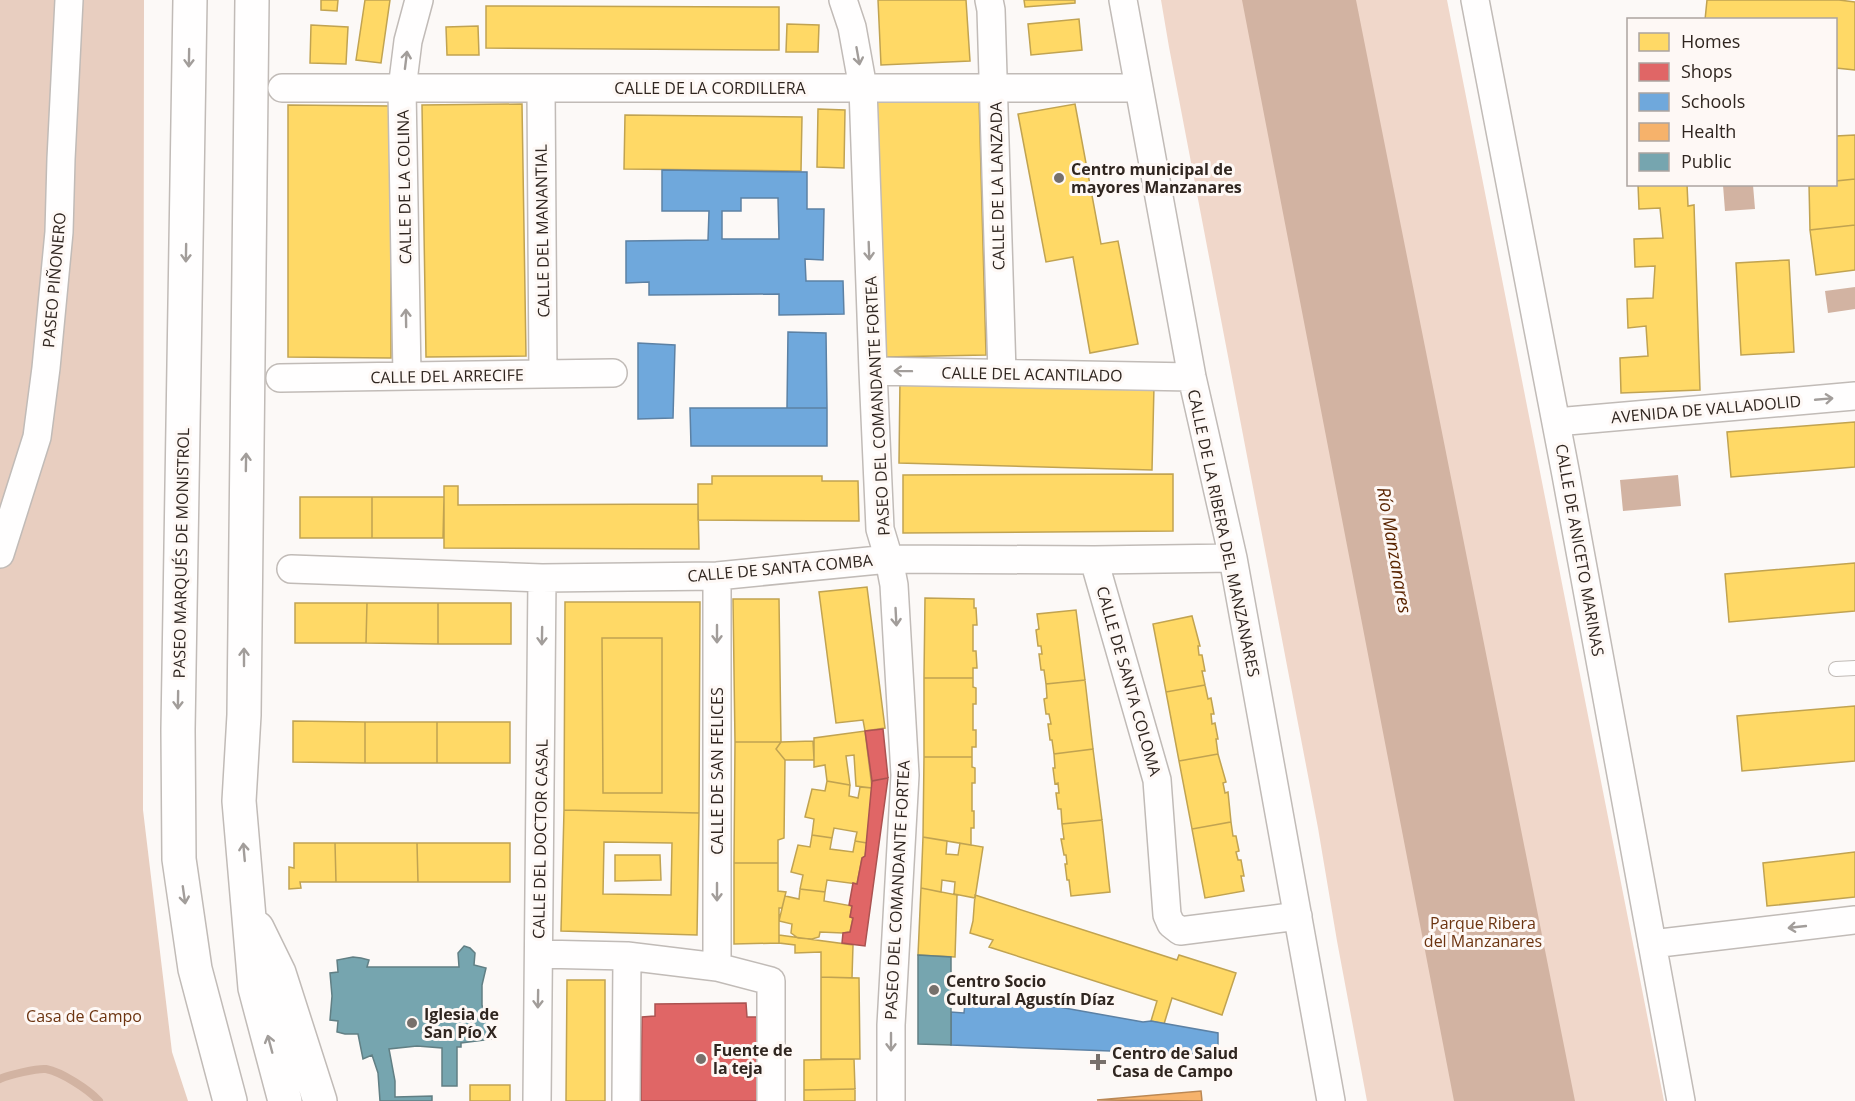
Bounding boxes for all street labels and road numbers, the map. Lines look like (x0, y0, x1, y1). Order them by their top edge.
street label: CALLE DE LA CORDILLERA (614, 77, 807, 99)
street label: CALLE DE LA LANZADA (985, 101, 1009, 271)
street label: CALLE DE LA COLINA (392, 109, 416, 265)
street label: CALLE DEL MANANTIAL (529, 144, 555, 318)
street label: PASEO PIÑONERO (37, 211, 71, 349)
street label: PASEO DEL COMANDANTE FORTEA (859, 275, 895, 536)
street label: CALLE DEL ACANTILADO (941, 361, 1123, 387)
street label: CALLE DEL ARRECIFE (370, 364, 524, 388)
street label: CALLE DE LA RIBERA DEL MANZANARES (1183, 387, 1265, 679)
street label: AVENIDA DE VALLADOLID (1610, 390, 1802, 428)
street label: PASEO MARQUÉS DE MONISTROL (168, 428, 194, 678)
street label: CALLE DE ANICETO MARINAS (1550, 442, 1610, 658)
street label: CALLE DE SANTA COMBA (686, 549, 874, 587)
street label: CALLE DE SANTA COLOMA (1091, 584, 1167, 779)
street label: CALLE DE SAN FELICES (706, 687, 728, 855)
street label: CALLE DEL DOCTOR CASAL (527, 739, 553, 939)
street label: PASEO DEL COMANDANTE FORTEA (879, 759, 915, 1020)

